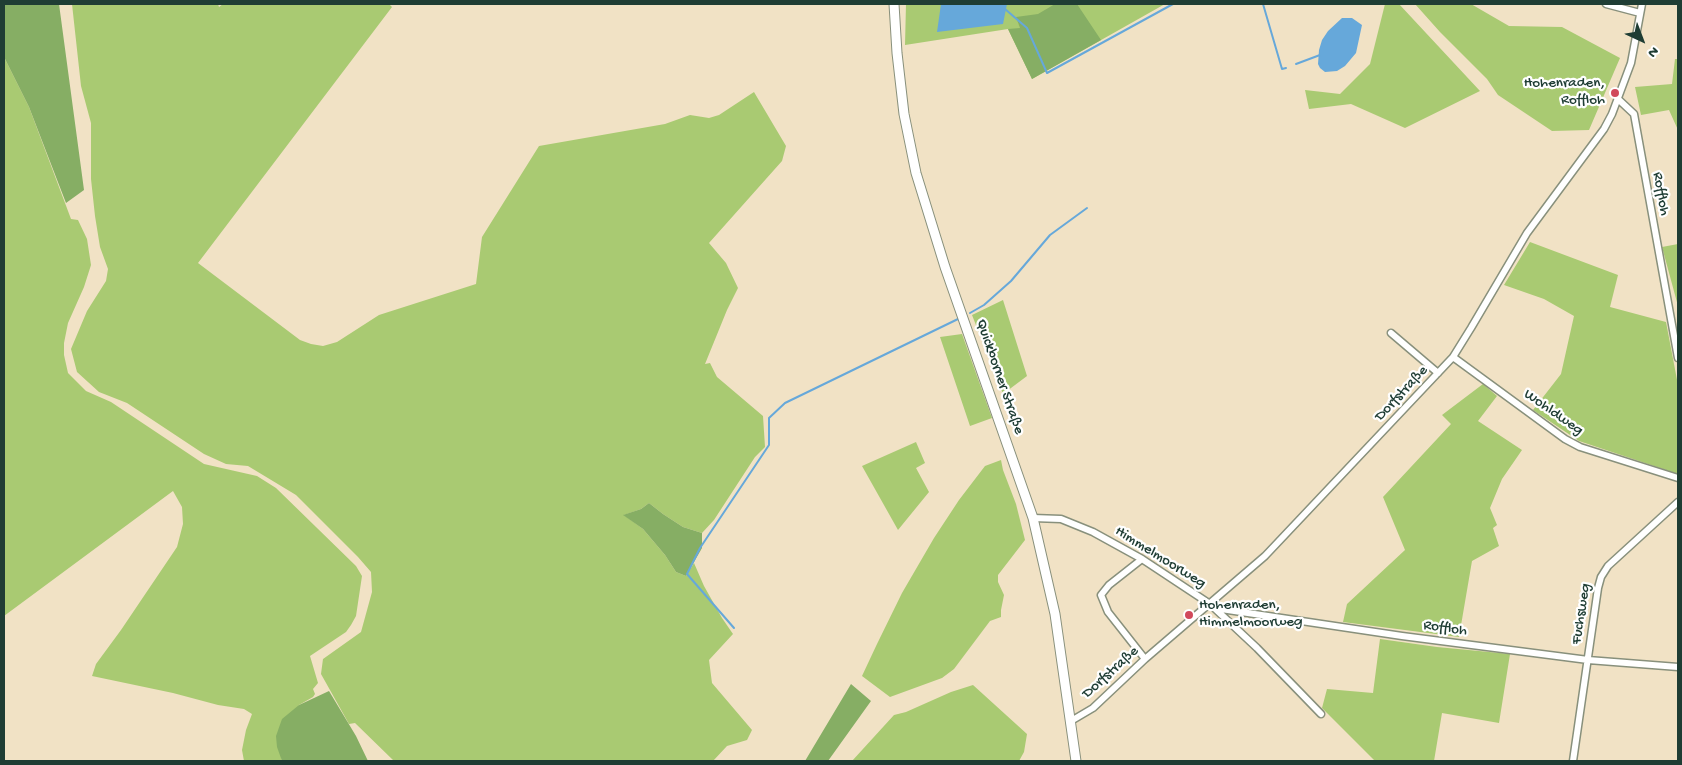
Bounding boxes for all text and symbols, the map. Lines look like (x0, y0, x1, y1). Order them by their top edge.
north arrow (1617, 15, 1667, 65)
text: N (1643, 42, 1662, 61)
place label: Hohenraden, Roffloh (1524, 75, 1605, 110)
marker: Hohenraden, Roffloh (1609, 87, 1621, 99)
street label: Roffloh (1647, 171, 1673, 217)
street label: Quickborner Straße (971, 317, 1027, 437)
street label: Dorfstraße (1372, 362, 1432, 426)
street label: Wohldweg (1520, 386, 1586, 440)
street label: Himmelmoorweg (1111, 523, 1209, 593)
street label: Fuchsweg (1568, 582, 1596, 646)
place label: Hohenraden, Himmelmoorweg (1199, 597, 1303, 632)
marker: Hohenraden, Himmelmoorweg (1183, 609, 1195, 621)
street label: Roffloh (1422, 617, 1468, 641)
street label: Dorfstraße (1079, 643, 1143, 703)

